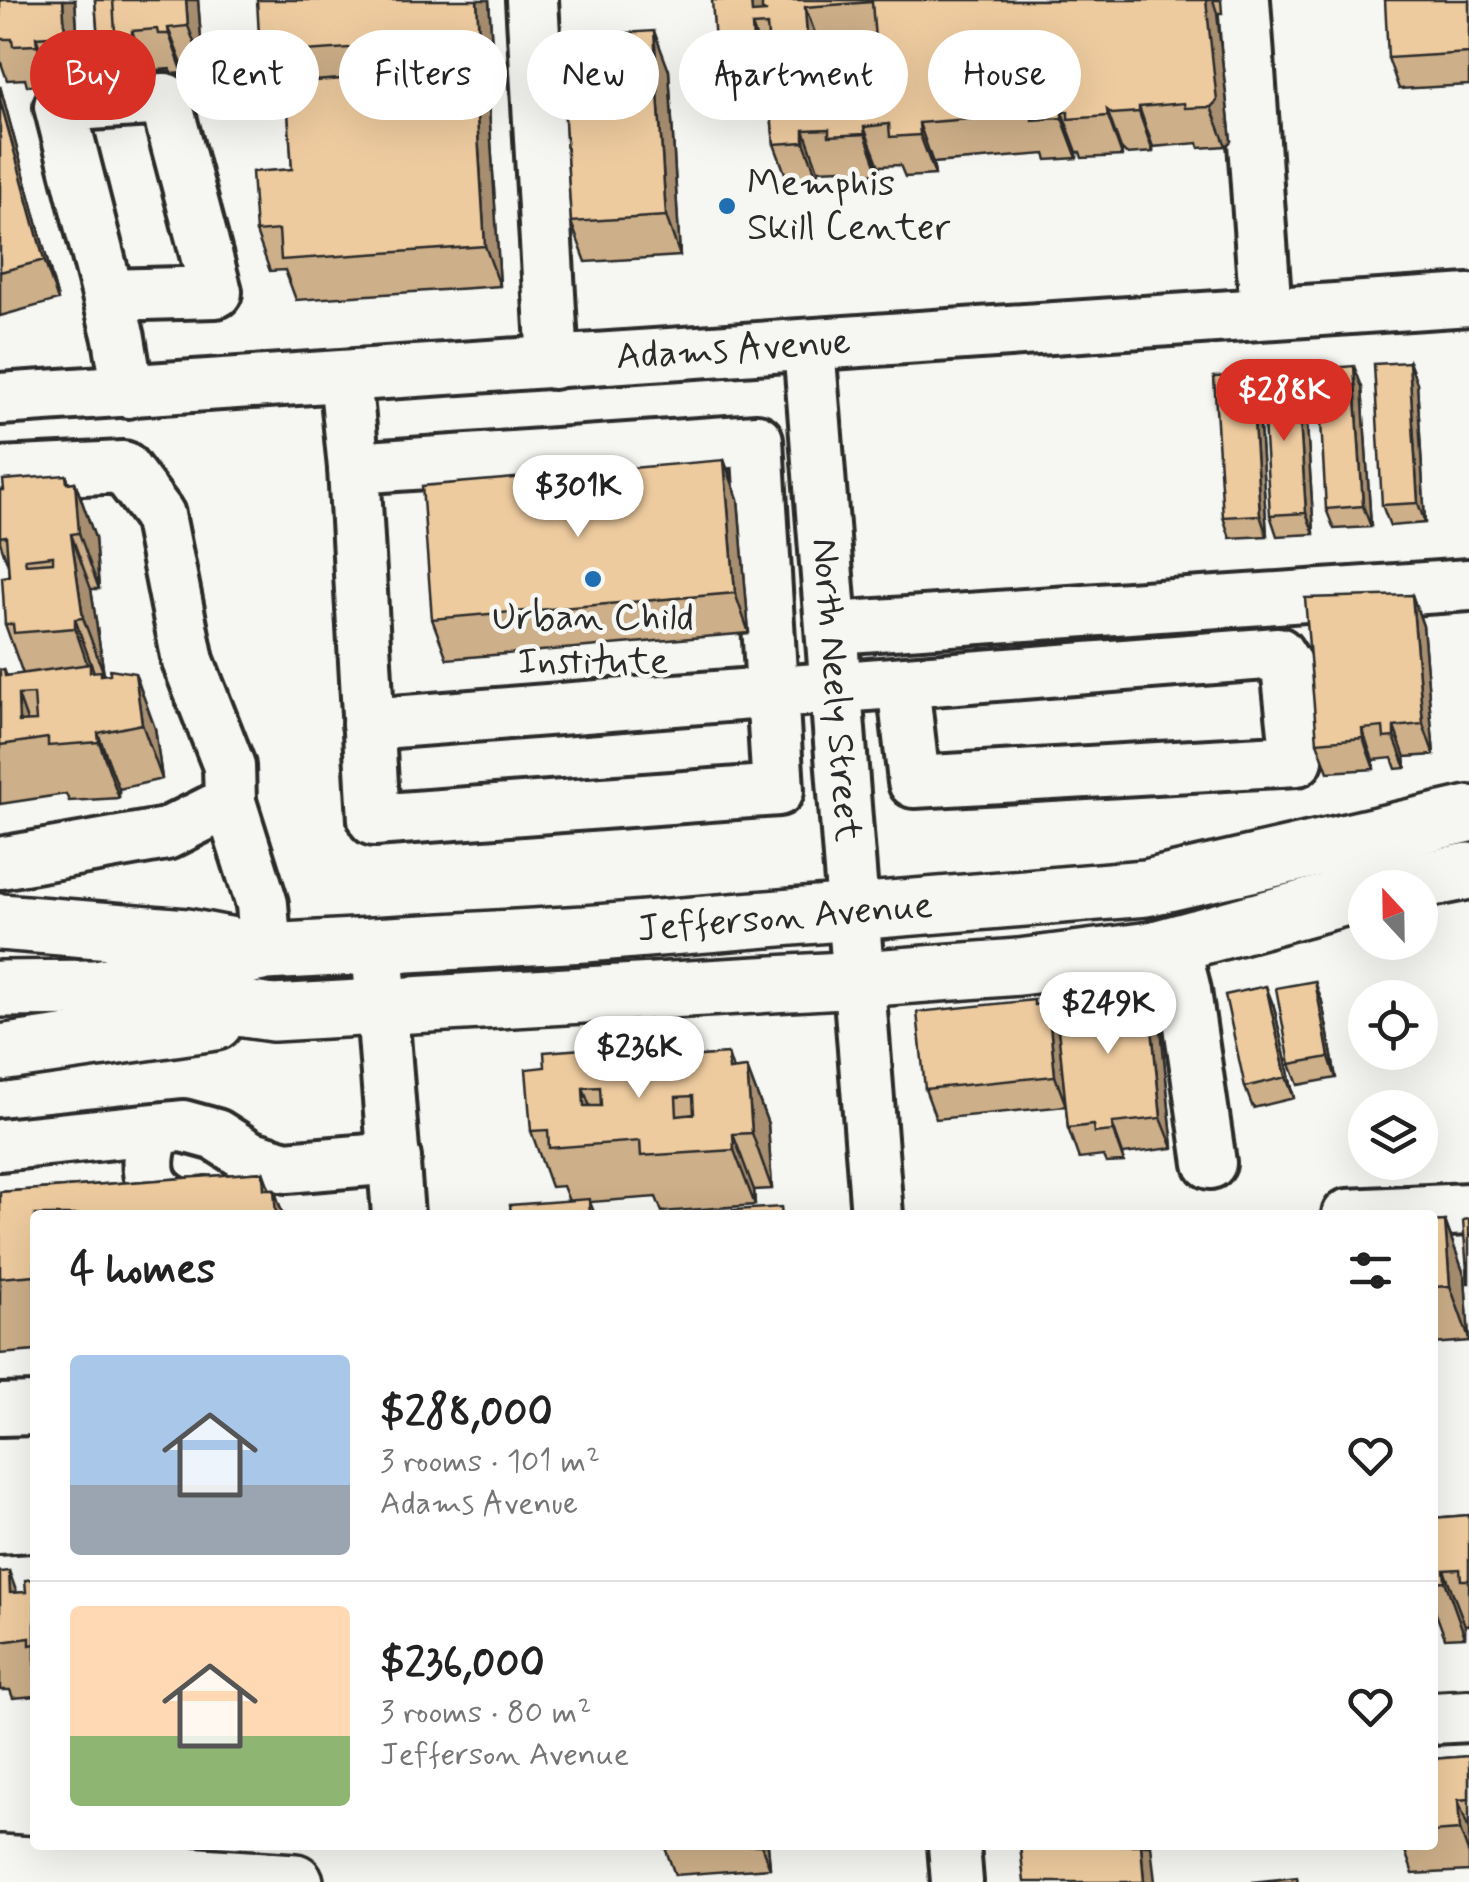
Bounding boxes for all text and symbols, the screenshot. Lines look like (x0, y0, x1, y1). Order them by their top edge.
chip: Buy (30, 30, 156, 120)
chip: Rent (176, 30, 319, 120)
chip: Filters (339, 30, 507, 120)
chip: New (527, 30, 659, 120)
chip: Apartment (679, 30, 908, 120)
chip: House (928, 30, 1081, 120)
place label: Memphis Skill Center (747, 160, 950, 253)
marker: Memphis Skill Center (716, 195, 738, 217)
street label: Adams Avenue (614, 317, 852, 382)
pin: $288K (1214, 359, 1354, 444)
text: $288K (1238, 370, 1330, 412)
pin: $301K (508, 455, 648, 540)
text: $301K (535, 466, 621, 508)
street label: North Neely Street (800, 536, 872, 844)
marker: Urban Child Institute (582, 568, 604, 590)
place label: Urban Child Institute (492, 594, 694, 687)
north arrow (1348, 870, 1438, 960)
map controls (1348, 870, 1438, 1180)
street label: Jefferson Avenue (635, 881, 935, 954)
pin: $249K (1038, 972, 1178, 1057)
button: locate (1348, 980, 1438, 1070)
text: $249K (1061, 983, 1155, 1025)
pin: $236K (569, 1016, 709, 1101)
text: $236K (596, 1027, 682, 1069)
button: layers (1348, 1090, 1438, 1180)
text: 4 homes (70, 1243, 216, 1298)
icon: filters (1343, 1243, 1398, 1298)
text: $288,000 (380, 1386, 553, 1441)
icon: home (150, 1395, 270, 1515)
icon: heart (1343, 1428, 1398, 1483)
text: 3 rooms · 101 m² (380, 1441, 600, 1483)
text: Adams Avenue (380, 1483, 578, 1525)
text: $236,000 (380, 1637, 545, 1692)
icon: home (150, 1646, 270, 1766)
icon: heart (1343, 1679, 1398, 1734)
text: 3 rooms · 80 m² (380, 1692, 591, 1734)
text: Jefferson Avenue (380, 1734, 629, 1776)

